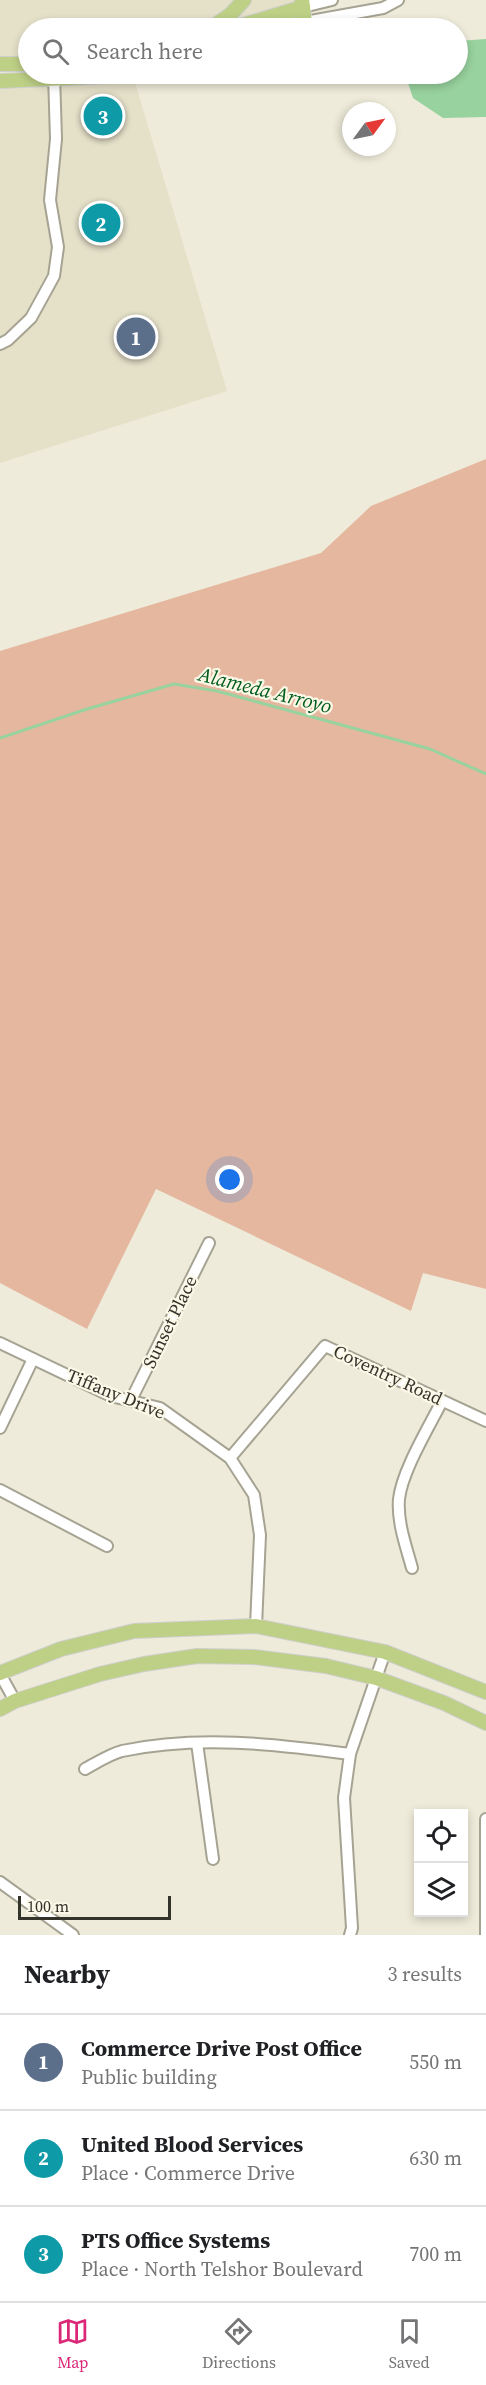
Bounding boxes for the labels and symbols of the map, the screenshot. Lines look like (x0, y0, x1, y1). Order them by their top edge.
pin: 3 (84, 94, 122, 138)
north arrow (342, 102, 396, 156)
pin: 2 (82, 200, 120, 246)
pin: 1 (116, 314, 156, 360)
water label: Alameda Arroyo (195, 660, 335, 720)
your location (215, 1165, 244, 1194)
street label: Sunset Place (136, 1271, 203, 1372)
street label: Coventry Road (330, 1338, 447, 1411)
street label: Tiffany Drive (63, 1362, 169, 1425)
scale bar (18, 1893, 171, 1920)

